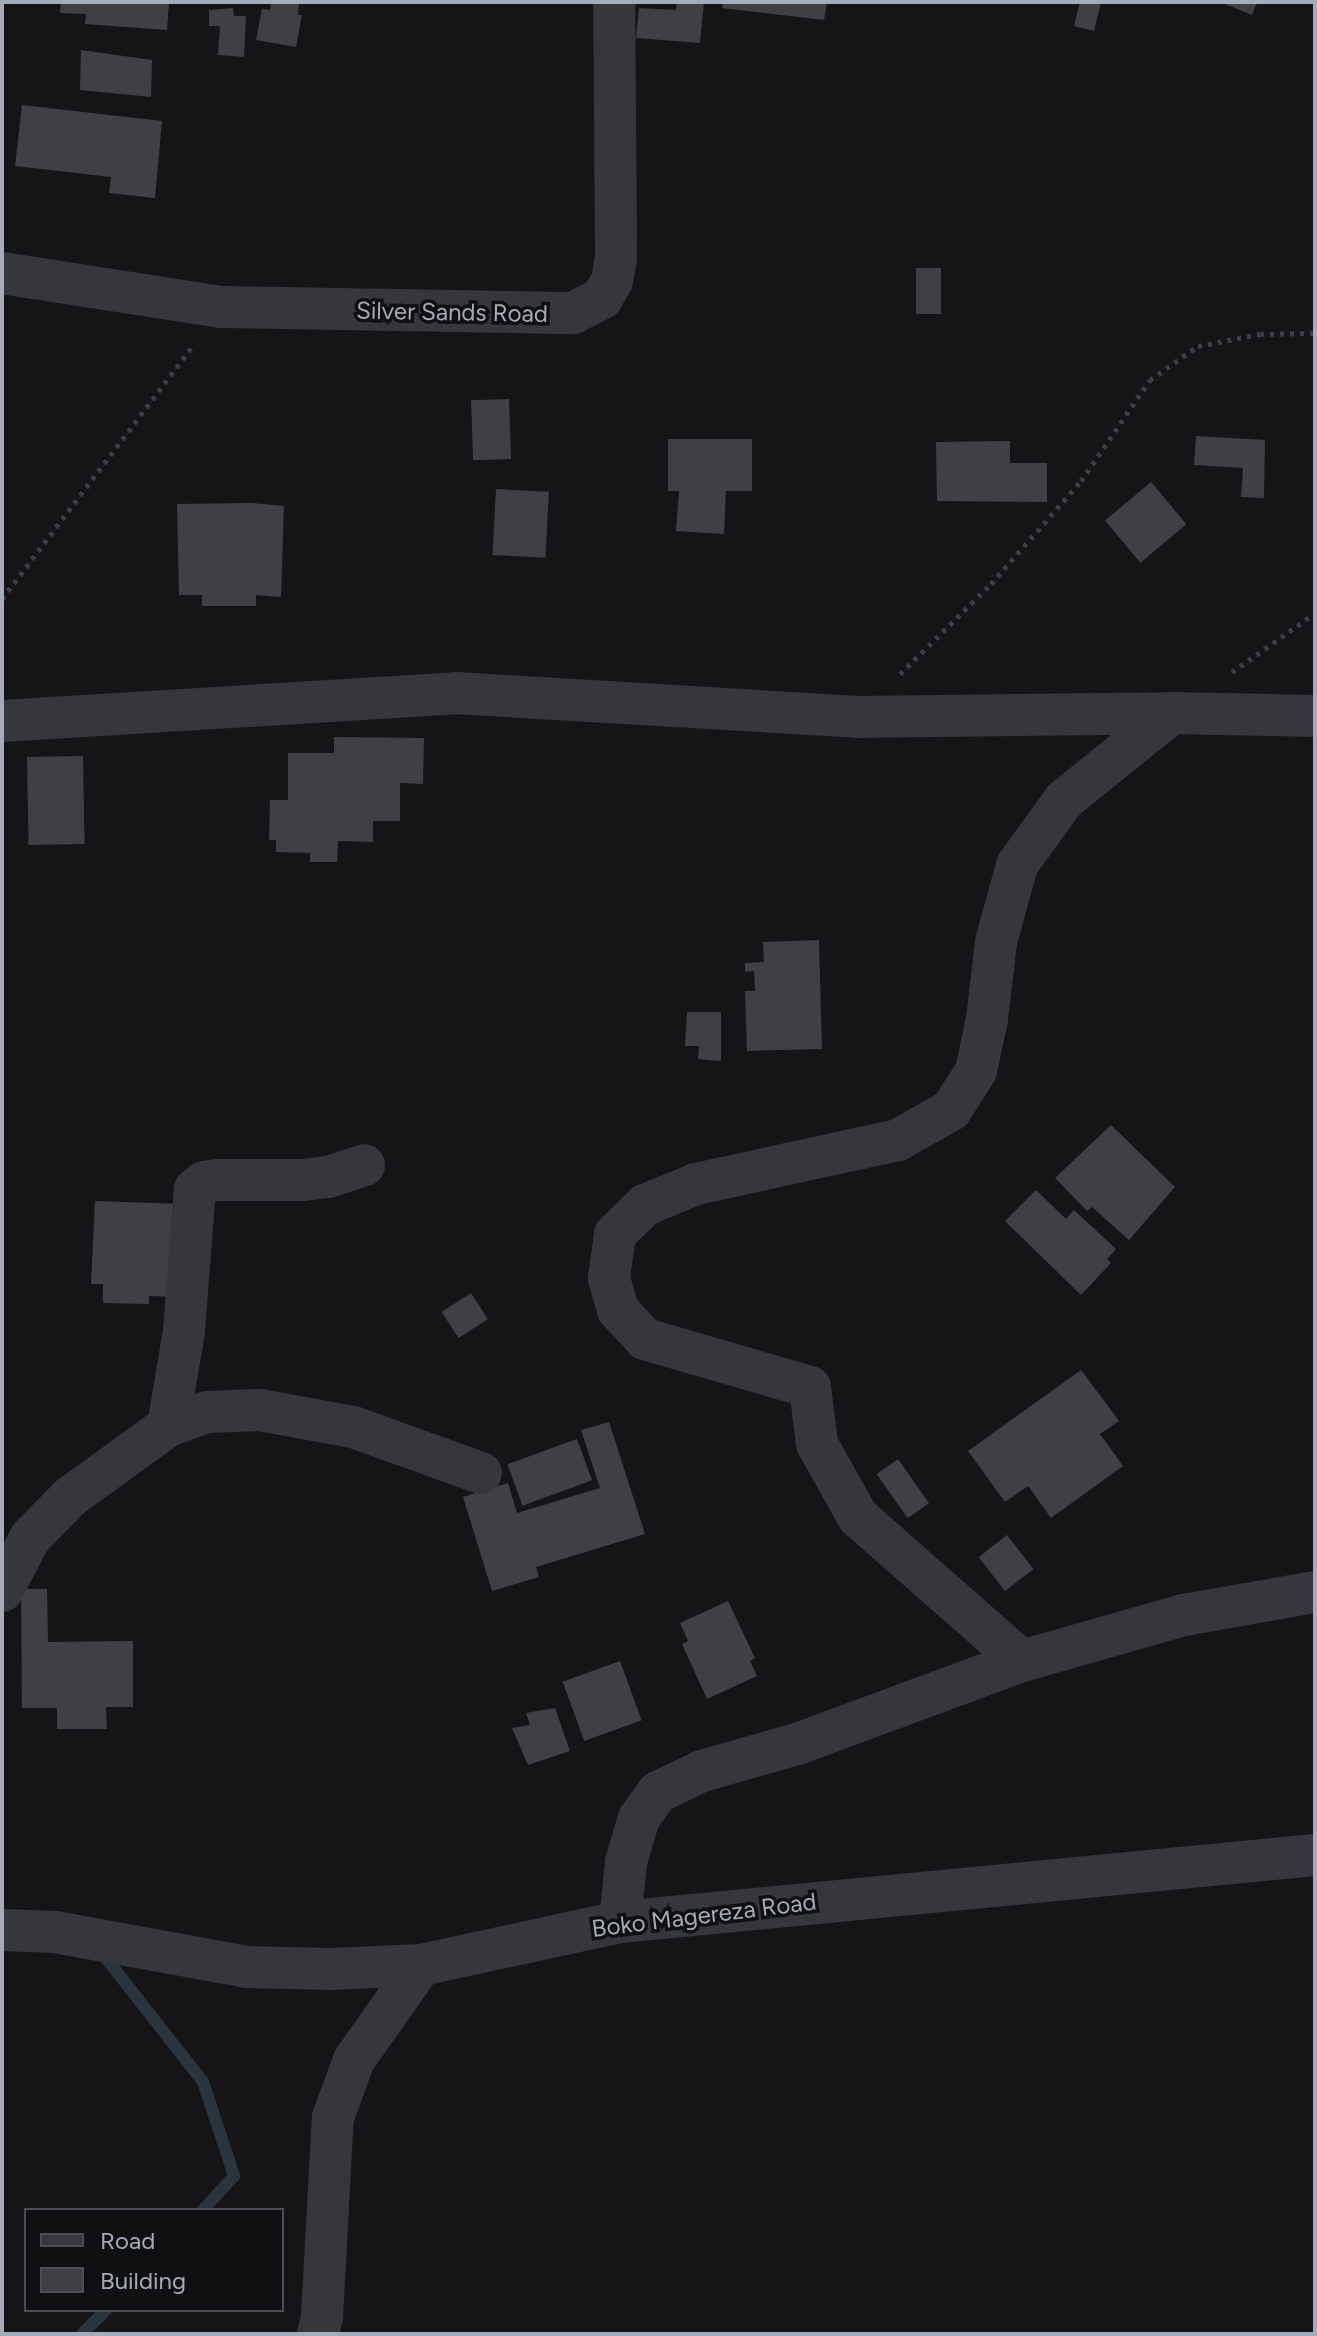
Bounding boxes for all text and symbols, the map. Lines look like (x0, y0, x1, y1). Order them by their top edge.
street label: Silver Sands Road (356, 296, 548, 328)
street label: Boko Magereza Road (590, 1887, 818, 1943)
legend (24, 2208, 284, 2312)
text: Road (100, 2226, 155, 2255)
text: Building (100, 2266, 186, 2295)

